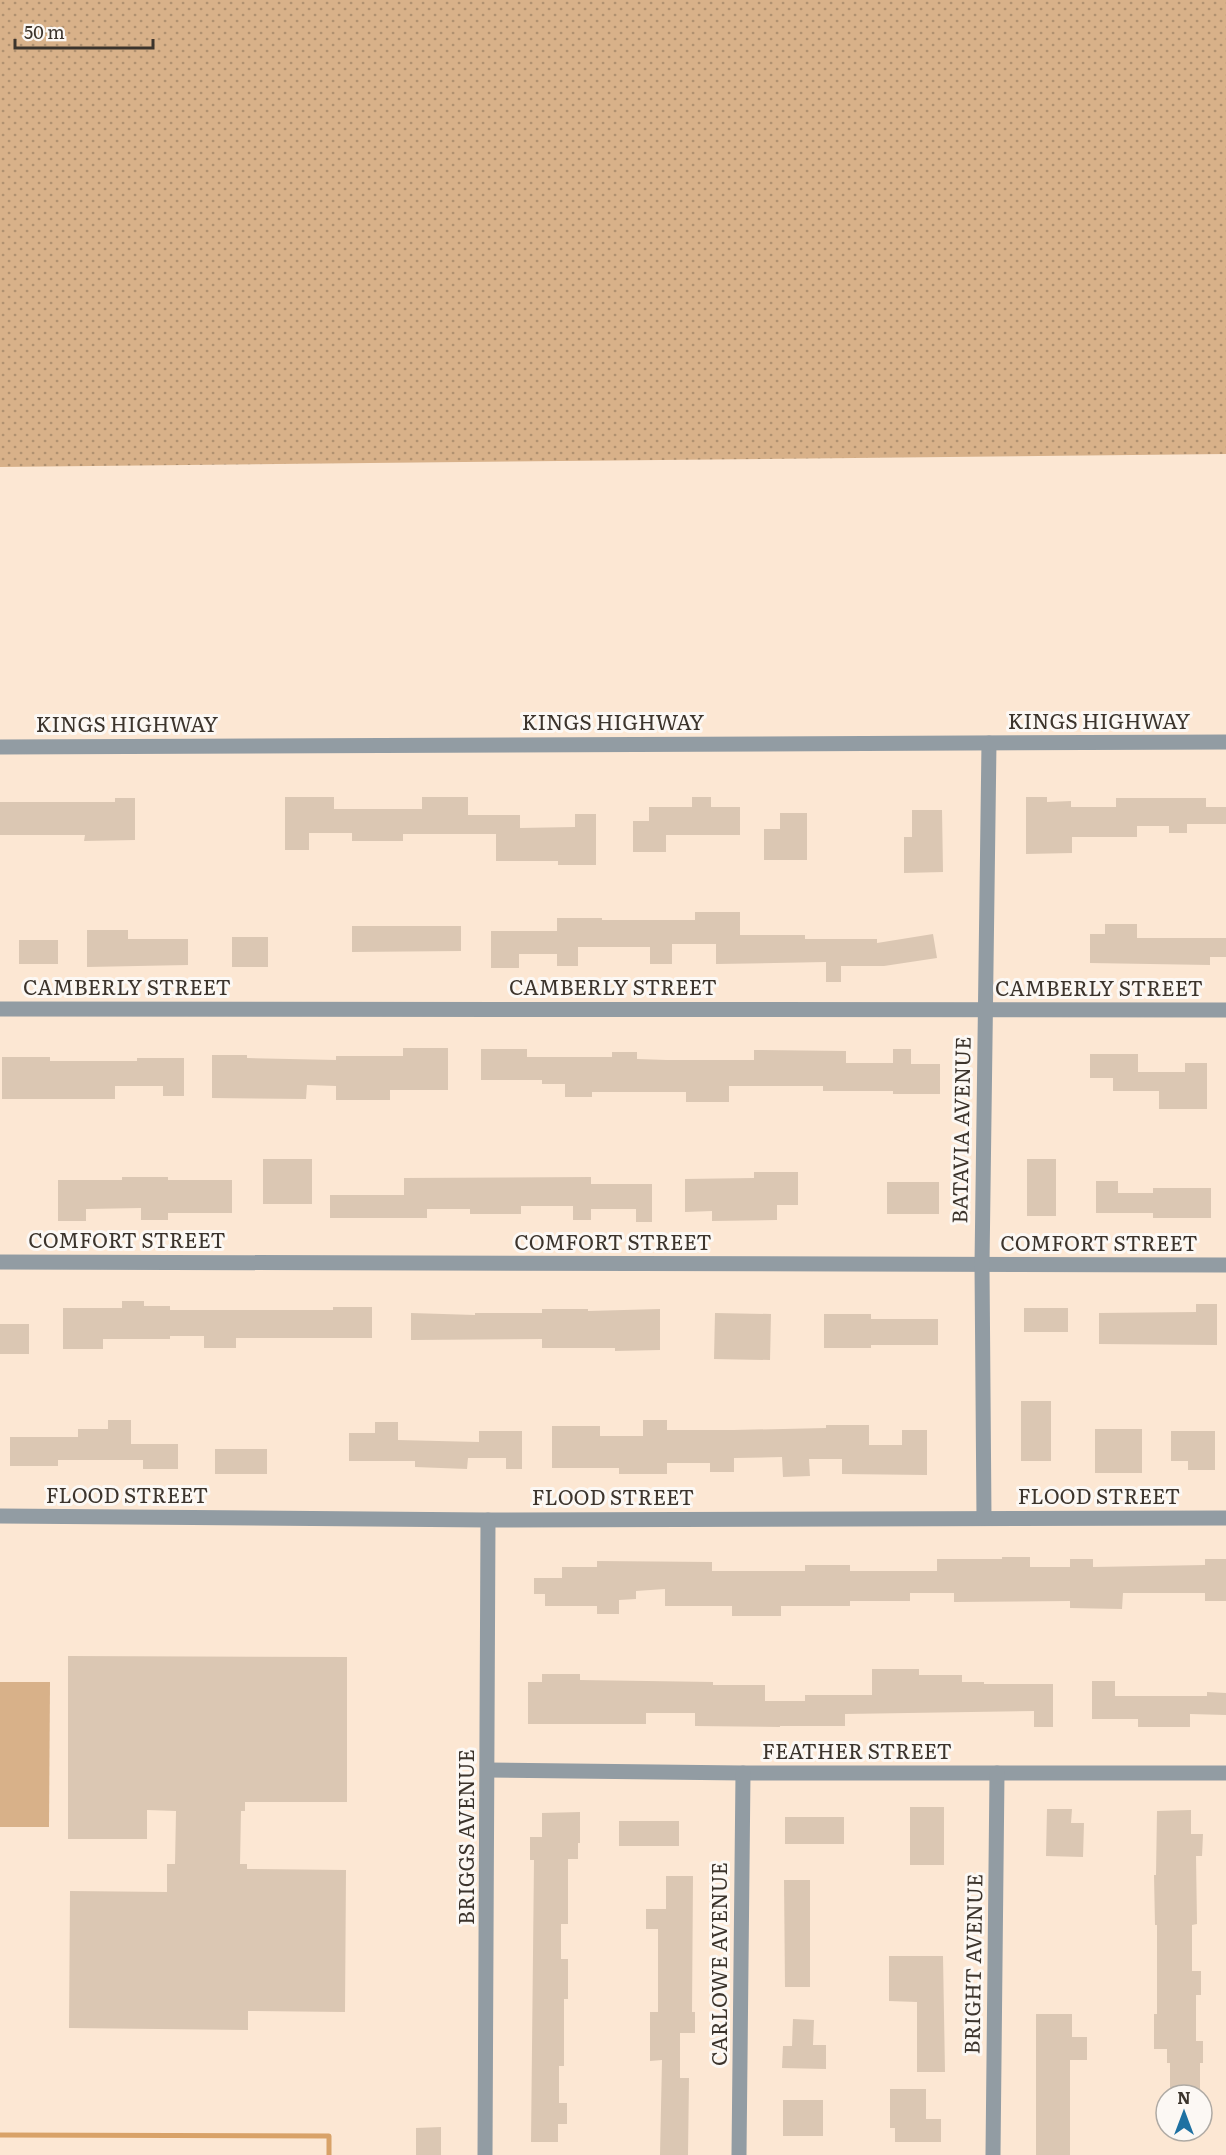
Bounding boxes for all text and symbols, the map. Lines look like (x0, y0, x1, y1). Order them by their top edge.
scale bar (15, 12, 153, 50)
text: 50 m (24, 18, 65, 45)
street label: KINGS HIGHWAY (1008, 704, 1190, 735)
street label: KINGS HIGHWAY (522, 705, 704, 736)
street label: KINGS HIGHWAY (36, 707, 218, 738)
street label: CAMBERLY STREET (23, 970, 231, 1001)
street label: CAMBERLY STREET (509, 970, 717, 1001)
street label: CAMBERLY STREET (995, 971, 1203, 1002)
street label: BATAVIA AVENUE (942, 1036, 977, 1224)
street label: COMFORT STREET (28, 1223, 226, 1254)
street label: COMFORT STREET (514, 1225, 712, 1256)
street label: COMFORT STREET (1000, 1226, 1198, 1257)
street label: FLOOD STREET (46, 1478, 208, 1509)
street label: FLOOD STREET (1018, 1479, 1180, 1510)
street label: FLOOD STREET (532, 1480, 694, 1511)
street label: FEATHER STREET (762, 1734, 952, 1765)
street label: BRIGGS AVENUE (449, 1749, 480, 1925)
street label: CARLOWE AVENUE (702, 1862, 733, 2066)
street label: BRIGHT AVENUE (954, 1873, 989, 2055)
north arrow (1154, 2083, 1214, 2143)
text: N (1177, 2085, 1191, 2109)

